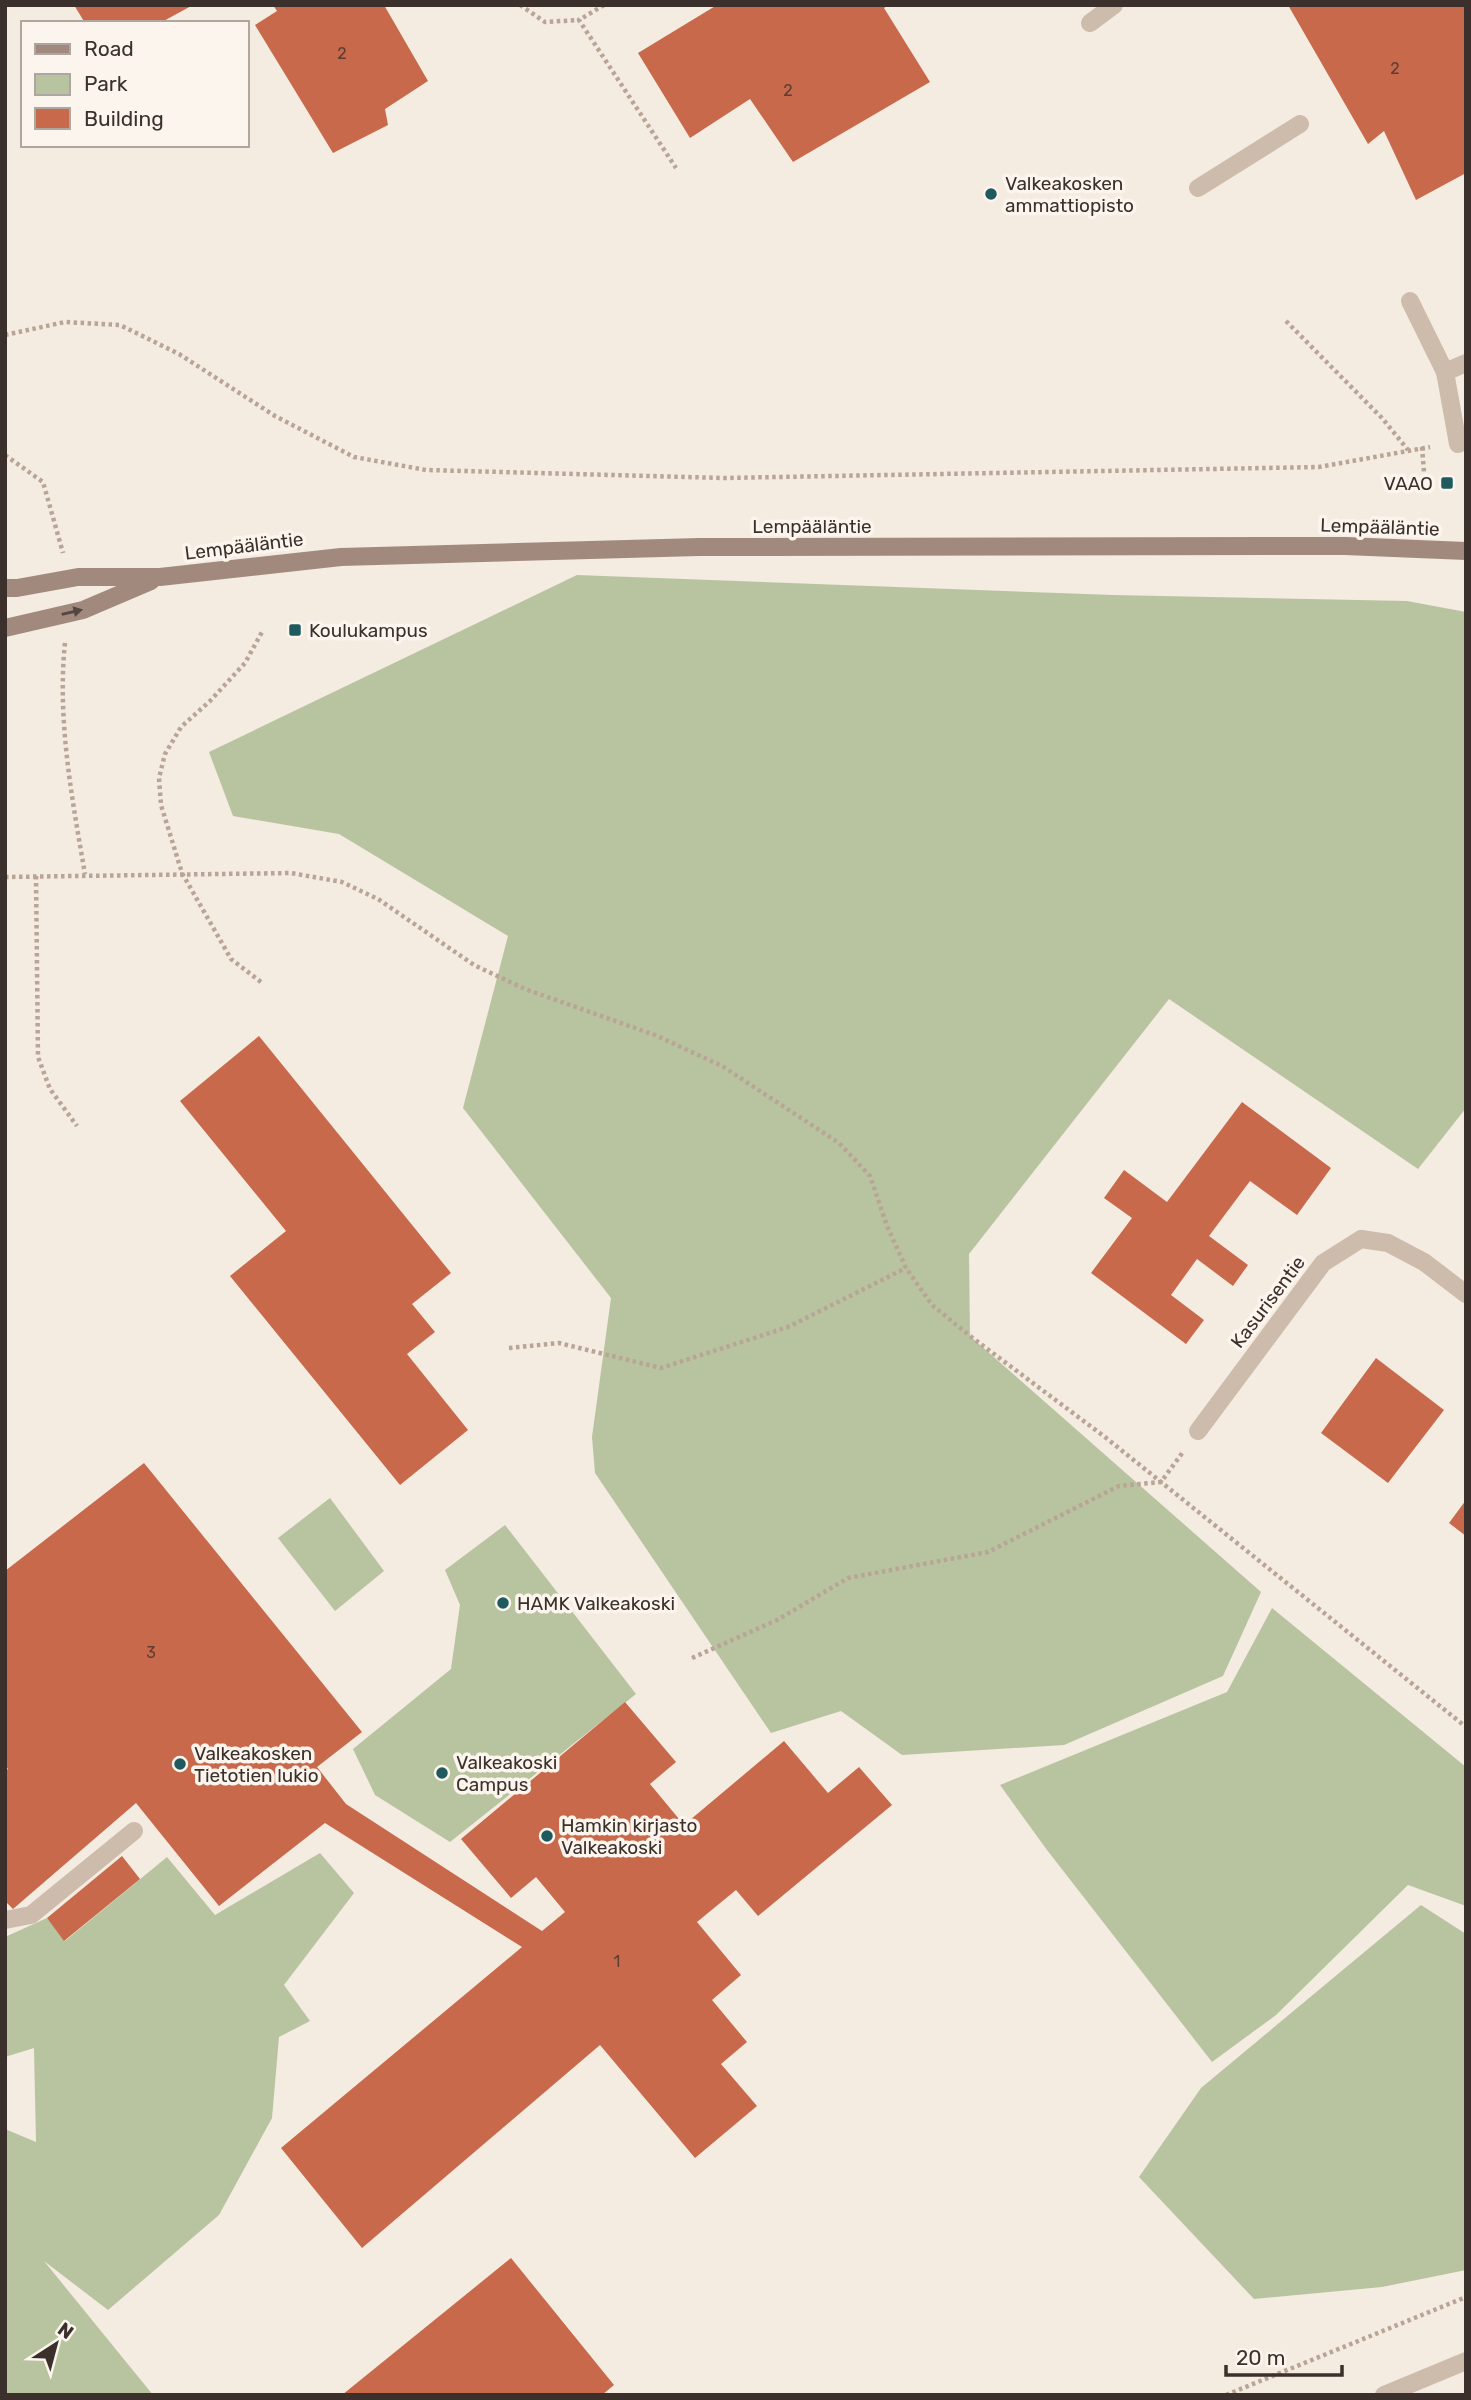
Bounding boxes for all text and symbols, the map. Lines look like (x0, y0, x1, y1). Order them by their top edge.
legend (21, 21, 248, 147)
text: Road (84, 36, 134, 61)
house number: 2 (337, 44, 347, 63)
house number: 2 (1390, 59, 1400, 78)
text: Park (84, 71, 128, 96)
house number: 2 (783, 81, 793, 100)
text: Building (84, 106, 164, 131)
place label: Valkeakosken ammattiopisto (1005, 172, 1134, 217)
marker: Valkeakosken ammattiopisto (983, 186, 999, 202)
place label: VAAO (1383, 472, 1433, 495)
marker: VAAO (1439, 475, 1455, 491)
street label: Lempääläntie (1320, 513, 1440, 541)
street label: Lempääläntie (752, 515, 872, 538)
street label: Lempääläntie (183, 527, 305, 565)
one-way arrow (61, 606, 83, 617)
place label: Koulukampus (309, 619, 428, 642)
marker: Koulukampus (287, 622, 303, 638)
street label: Kasurisentie (1226, 1252, 1310, 1352)
place label: HAMK Valkeakoski (517, 1592, 675, 1615)
marker: HAMK Valkeakoski (495, 1595, 511, 1611)
house number: 3 (146, 1643, 156, 1662)
place label: Valkeakosken Tietotien lukio (194, 1742, 319, 1787)
place label: Valkeakoski Campus (456, 1751, 557, 1796)
marker: Valkeakosken Tietotien lukio (172, 1756, 188, 1772)
marker: Valkeakoski Campus (434, 1765, 450, 1781)
place label: Hamkin kirjasto Valkeakoski (561, 1814, 697, 1859)
marker: Hamkin kirjasto Valkeakoski (539, 1828, 555, 1844)
house number: 1 (614, 1952, 620, 1971)
north arrow (21, 2309, 91, 2379)
text: N (53, 2317, 78, 2344)
scale bar (1226, 2334, 1342, 2378)
text: 20 m (1236, 2345, 1285, 2370)

